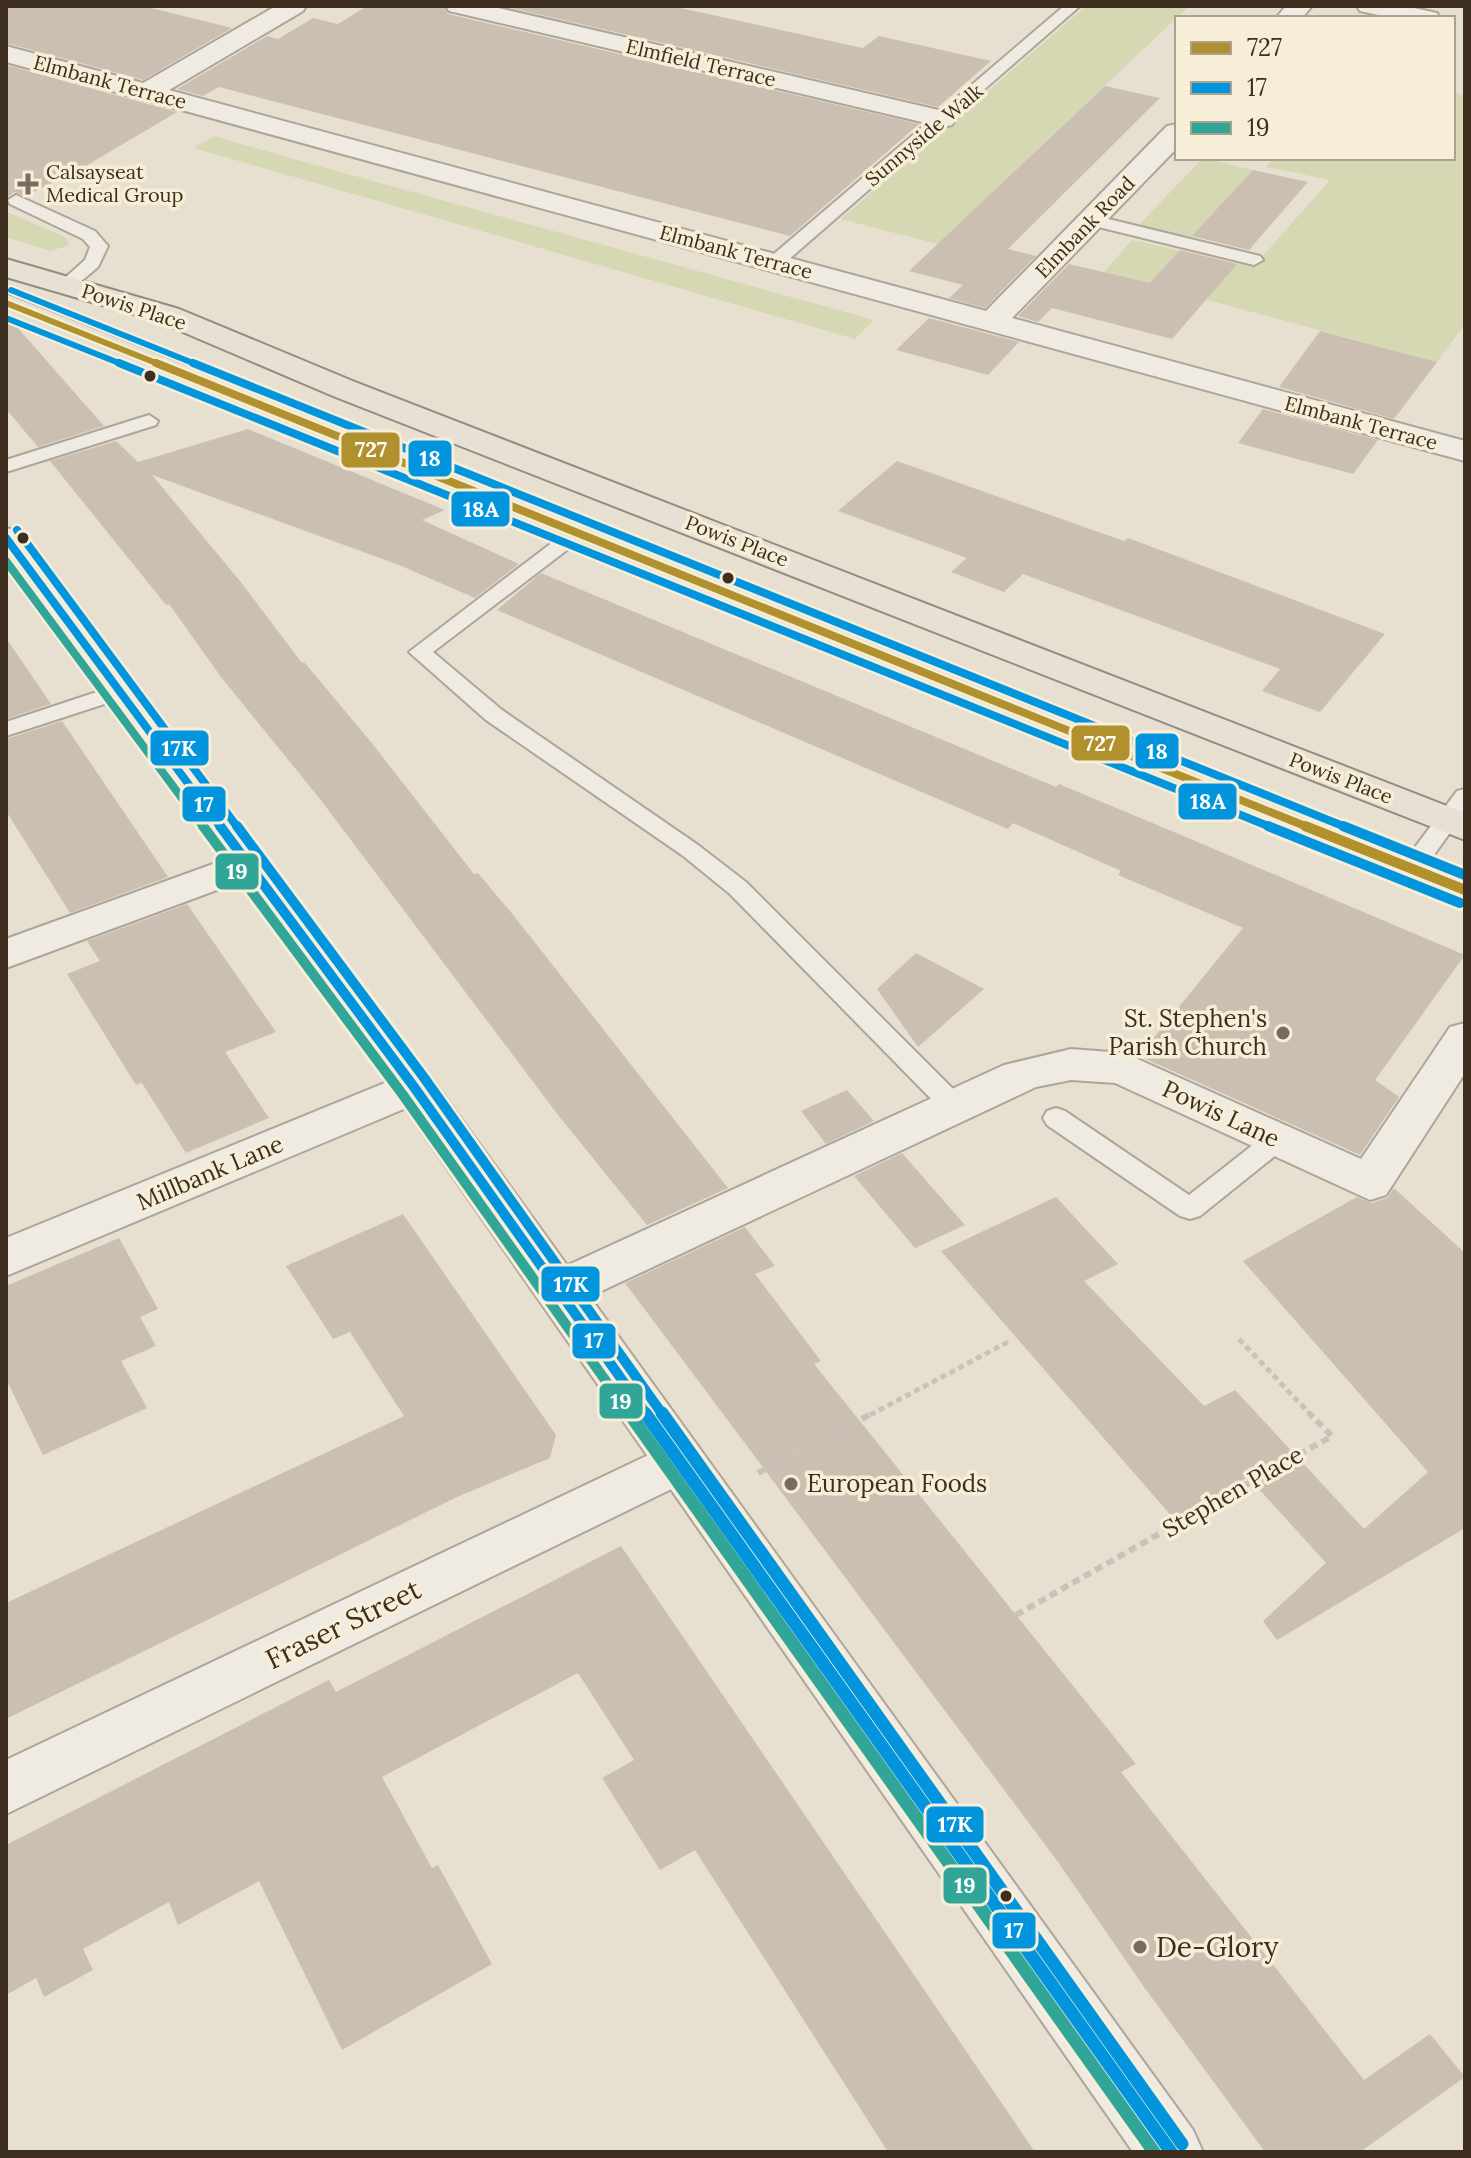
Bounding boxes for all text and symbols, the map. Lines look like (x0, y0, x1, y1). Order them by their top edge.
legend (1175, 16, 1455, 160)
text: 727 (1247, 32, 1282, 63)
street label: Elmfield Terrace (624, 33, 779, 92)
street label: Elmbank Terrace (31, 49, 190, 114)
text: 17 (1247, 72, 1267, 103)
street label: Sunnyside Walk (860, 78, 988, 191)
text: 19 (1247, 112, 1270, 143)
place label: Calsayseat Medical Group (46, 159, 184, 207)
street label: Elmbank Road (1030, 170, 1140, 283)
marker: Calsayseat Medical Group (17, 173, 39, 195)
street label: Elmbank Terrace (657, 219, 816, 284)
street label: Powis Place (79, 278, 190, 335)
unlabelled marker (142, 368, 158, 384)
street label: Elmbank Terrace (1282, 390, 1441, 455)
line badge: 727 (340, 431, 401, 469)
text: 727 (355, 435, 387, 463)
line badge: 18 (407, 439, 453, 478)
text: 18 (419, 444, 441, 472)
line badge: 18A (450, 490, 511, 528)
text: 18A (463, 495, 499, 523)
street label: Powis Place (682, 509, 793, 572)
unlabelled marker (15, 530, 31, 546)
unlabelled marker (720, 570, 736, 586)
line badge: 727 (1070, 724, 1131, 762)
line badge: 17K (149, 729, 210, 767)
text: 727 (1084, 729, 1116, 757)
line badge: 18 (1134, 732, 1180, 770)
text: 17K (162, 734, 197, 762)
text: 18 (1146, 737, 1168, 765)
street label: Powis Place (1286, 746, 1397, 809)
line badge: 18A (1177, 782, 1238, 821)
line badge: 17 (181, 785, 227, 823)
text: 18A (1190, 787, 1226, 815)
text: 17 (194, 790, 214, 818)
line badge: 19 (214, 852, 260, 891)
text: 19 (226, 857, 248, 885)
place label: St. Stephen's Parish Church (1108, 1003, 1267, 1062)
marker: St. Stephen's Parish Church (1274, 1024, 1292, 1042)
street label: Powis Lane (1158, 1073, 1285, 1154)
street label: Millbank Lane (132, 1128, 288, 1217)
line badge: 17K (540, 1265, 601, 1303)
text: 17K (554, 1270, 589, 1298)
line badge: 17 (571, 1322, 617, 1360)
text: 17 (584, 1326, 604, 1354)
line badge: 19 (598, 1382, 644, 1420)
text: 19 (610, 1387, 632, 1415)
street label: Stephen Place (1157, 1439, 1309, 1544)
place label: European Foods (807, 1468, 987, 1499)
marker: European Foods (782, 1475, 800, 1493)
street label: Fraser Street (259, 1571, 427, 1677)
line badge: 17K (925, 1805, 985, 1844)
text: 17K (938, 1810, 973, 1838)
line badge: 19 (942, 1866, 988, 1905)
text: 19 (954, 1871, 976, 1899)
unlabelled marker (998, 1888, 1014, 1904)
line badge: 17 (991, 1911, 1037, 1950)
text: 17 (1004, 1916, 1024, 1944)
place label: De-Glory (1156, 1929, 1279, 1965)
marker: De-Glory (1131, 1938, 1149, 1956)

